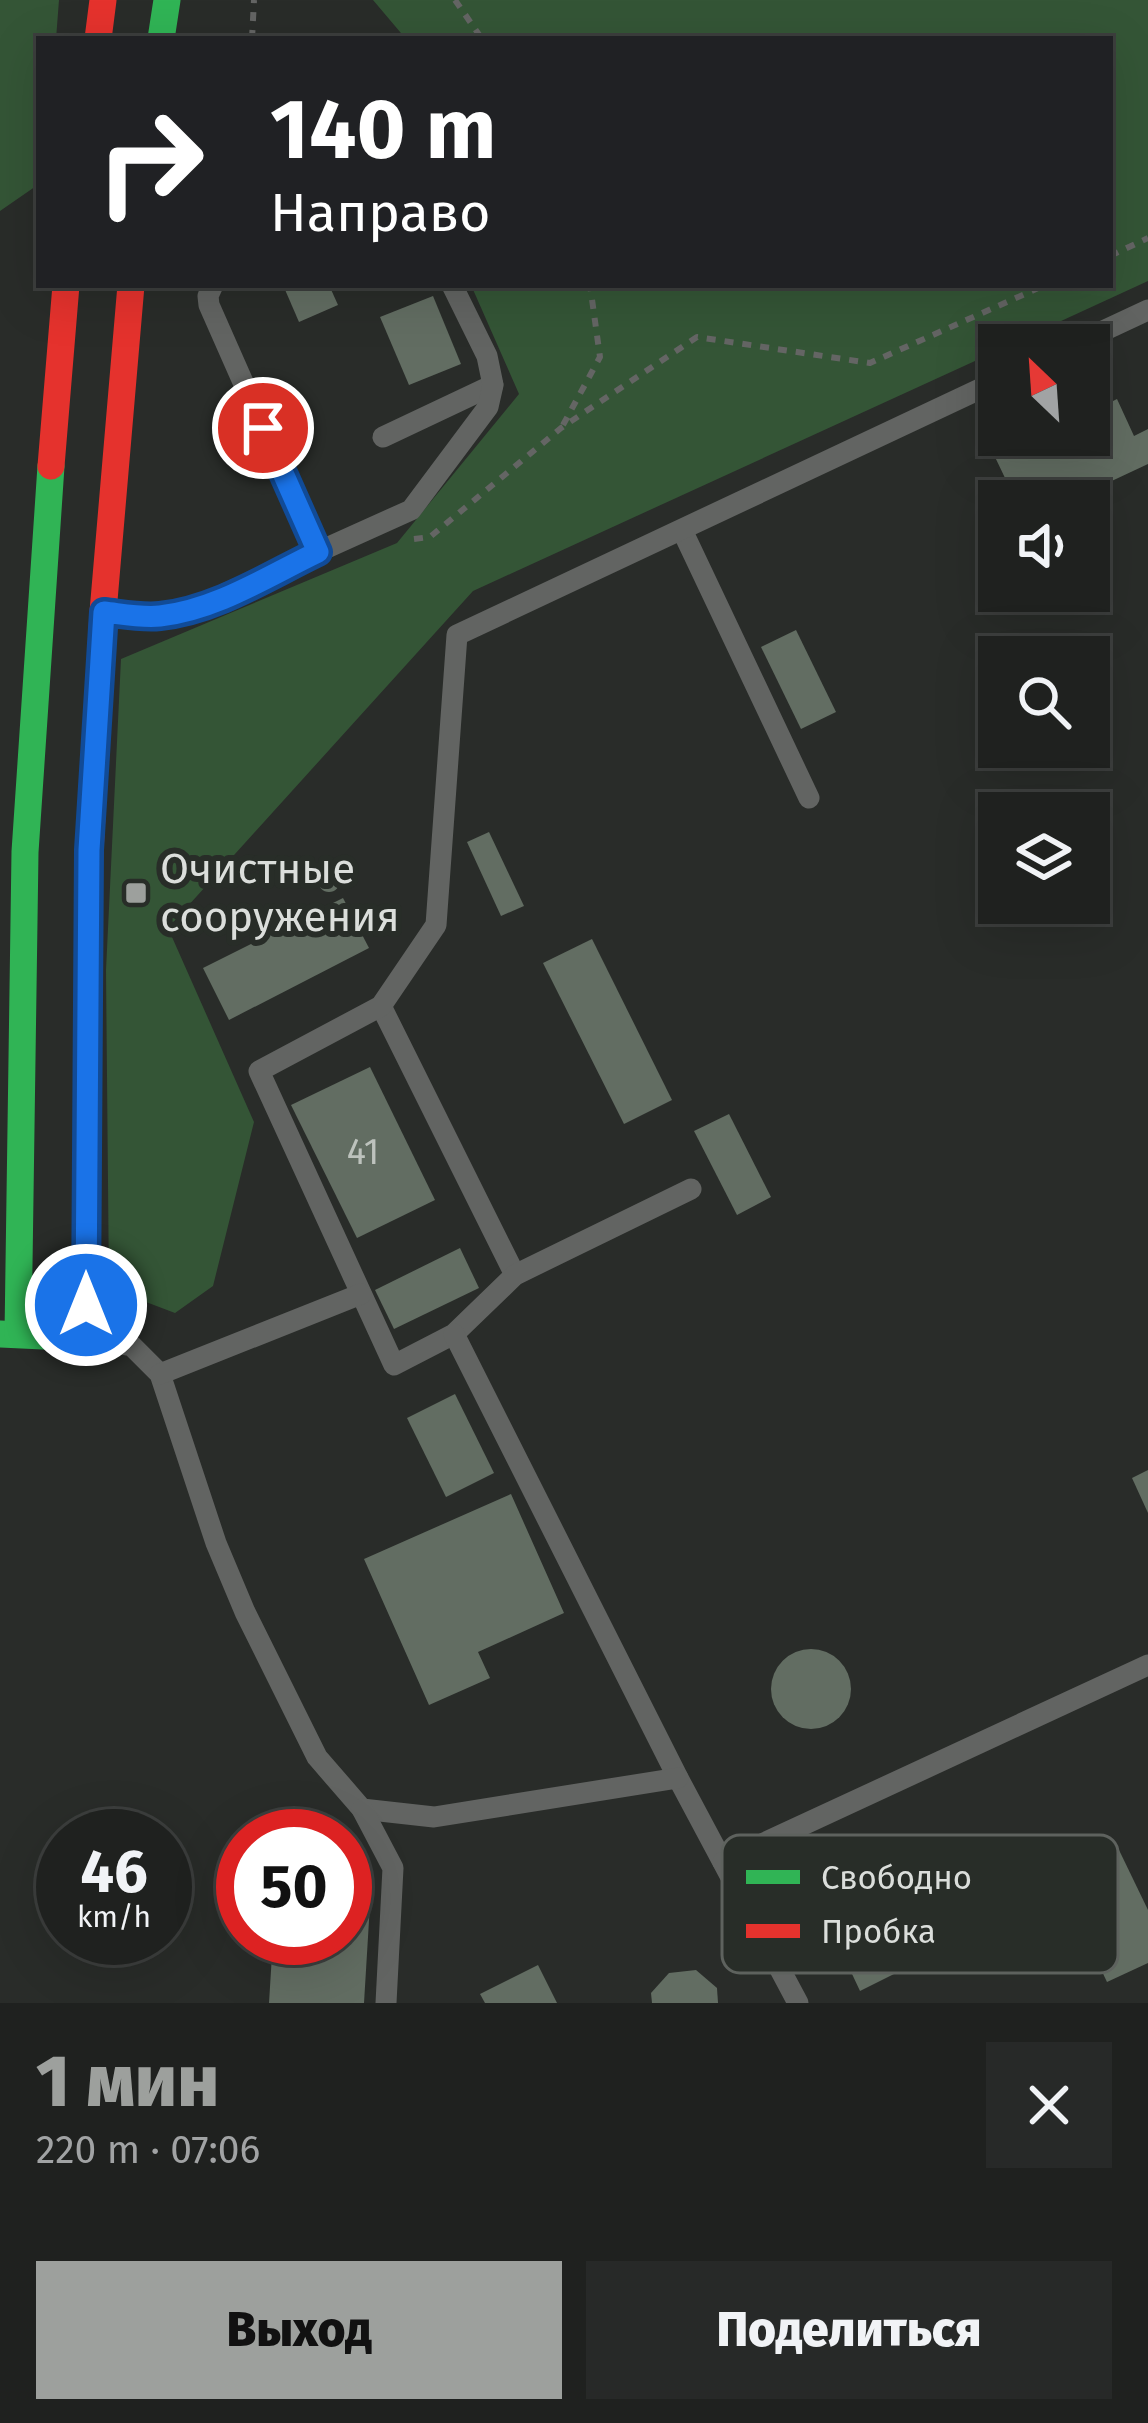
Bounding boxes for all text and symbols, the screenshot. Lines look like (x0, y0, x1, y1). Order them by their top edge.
text: 140 m (270, 79, 496, 180)
icon: right (72, 84, 228, 240)
text: Направо (270, 181, 491, 245)
north arrow (978, 324, 1110, 456)
map controls (978, 324, 1110, 924)
pin (212, 377, 314, 479)
icon: arrive (230, 395, 296, 461)
button: sound (978, 480, 1110, 612)
button: search (978, 636, 1110, 768)
button: layers (978, 792, 1110, 924)
place label: Очистные сооружения (160, 844, 400, 942)
marker: Очистные сооружения (123, 880, 149, 906)
house number: 41 (347, 1130, 379, 1174)
position arrow (23, 1242, 149, 1368)
speed limit sign: 50 (216, 1809, 372, 1965)
legend (722, 1835, 1118, 1973)
text: 46 (80, 1836, 148, 1908)
text: Свободно (821, 1858, 972, 1898)
text: km/h (77, 1899, 151, 1935)
text: Пробка (821, 1912, 936, 1952)
text: 1 мин (36, 2039, 219, 2125)
button: close (986, 2042, 1112, 2168)
text: 220 m · 07:06 (36, 2127, 260, 2173)
button: Выход (36, 2261, 562, 2399)
button: Поделиться (586, 2261, 1112, 2399)

